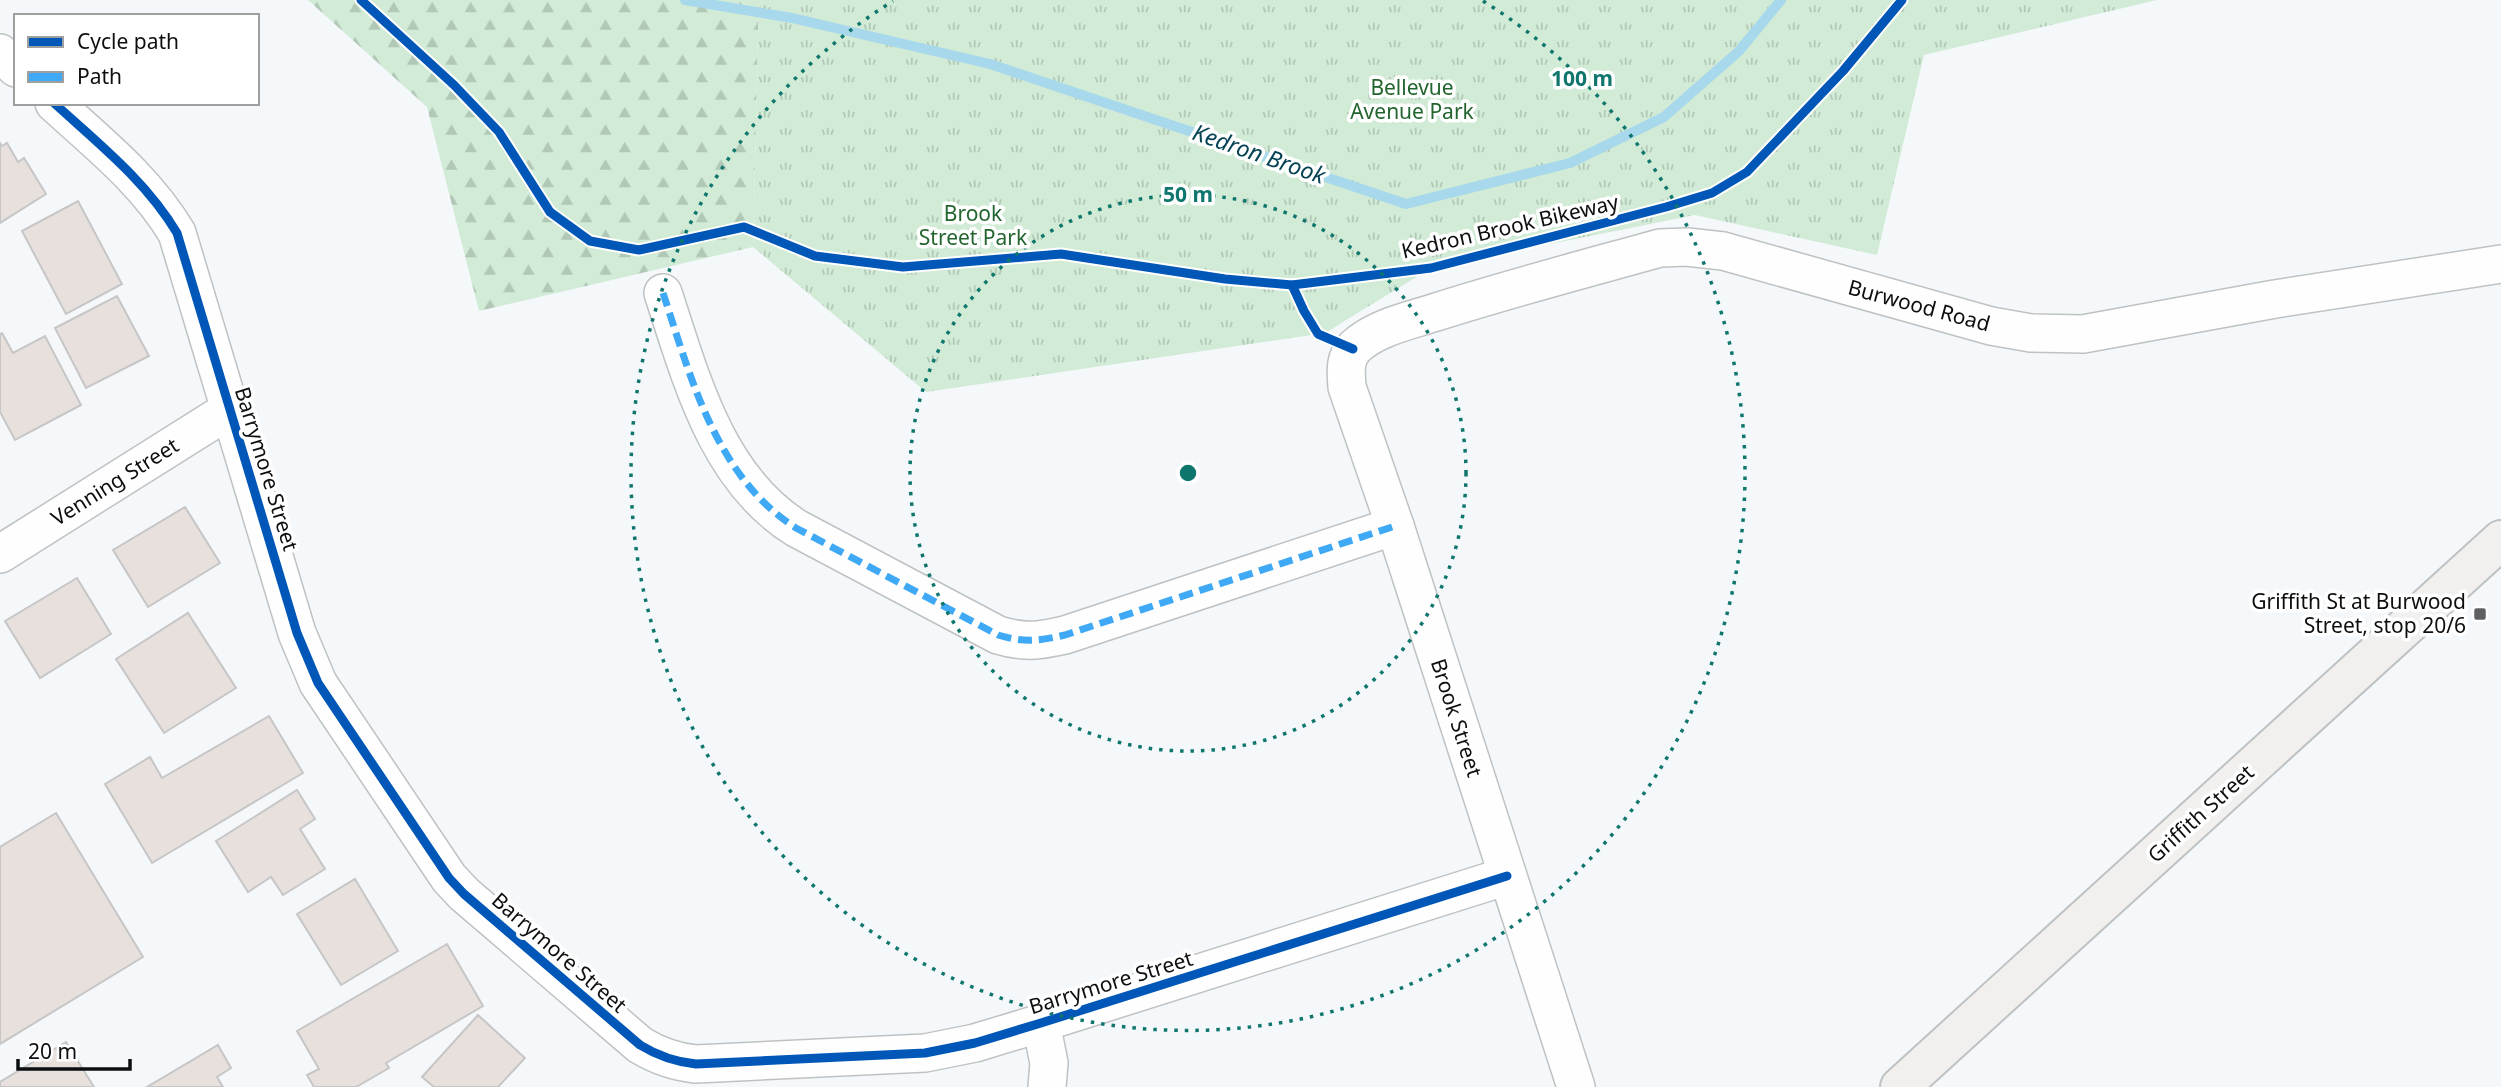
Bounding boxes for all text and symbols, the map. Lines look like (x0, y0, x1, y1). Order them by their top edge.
legend (14, 14, 259, 105)
text: Cycle path (77, 27, 179, 55)
text: Path (77, 62, 122, 90)
text: 100 m (1551, 64, 1613, 92)
park label: Bellevue Avenue Park (1350, 73, 1475, 125)
water label: Kedron Brook (1189, 115, 1332, 191)
text: 50 m (1163, 180, 1213, 208)
street label: Kedron Brook Bikeway (1399, 187, 1621, 265)
park label: Brook Street Park (919, 199, 1028, 251)
street label: Burwood Road (1845, 273, 1993, 337)
street label: Barrymore Street (229, 383, 305, 554)
street label: Venning Street (45, 431, 184, 532)
centre of rings (1176, 461, 1200, 485)
place label: Griffith St at Burwood Street, stop 20/6 (2251, 587, 2466, 639)
marker: Griffith St at Burwood Street, stop 20/6 (2472, 606, 2488, 622)
street label: Brook Street (1425, 655, 1489, 781)
street label: Griffith Street (2141, 758, 2260, 868)
street label: Barrymore Street (486, 886, 633, 1019)
street label: Barrymore Street (1025, 944, 1196, 1020)
scale bar (18, 1028, 130, 1072)
text: 20 m (28, 1037, 77, 1065)

